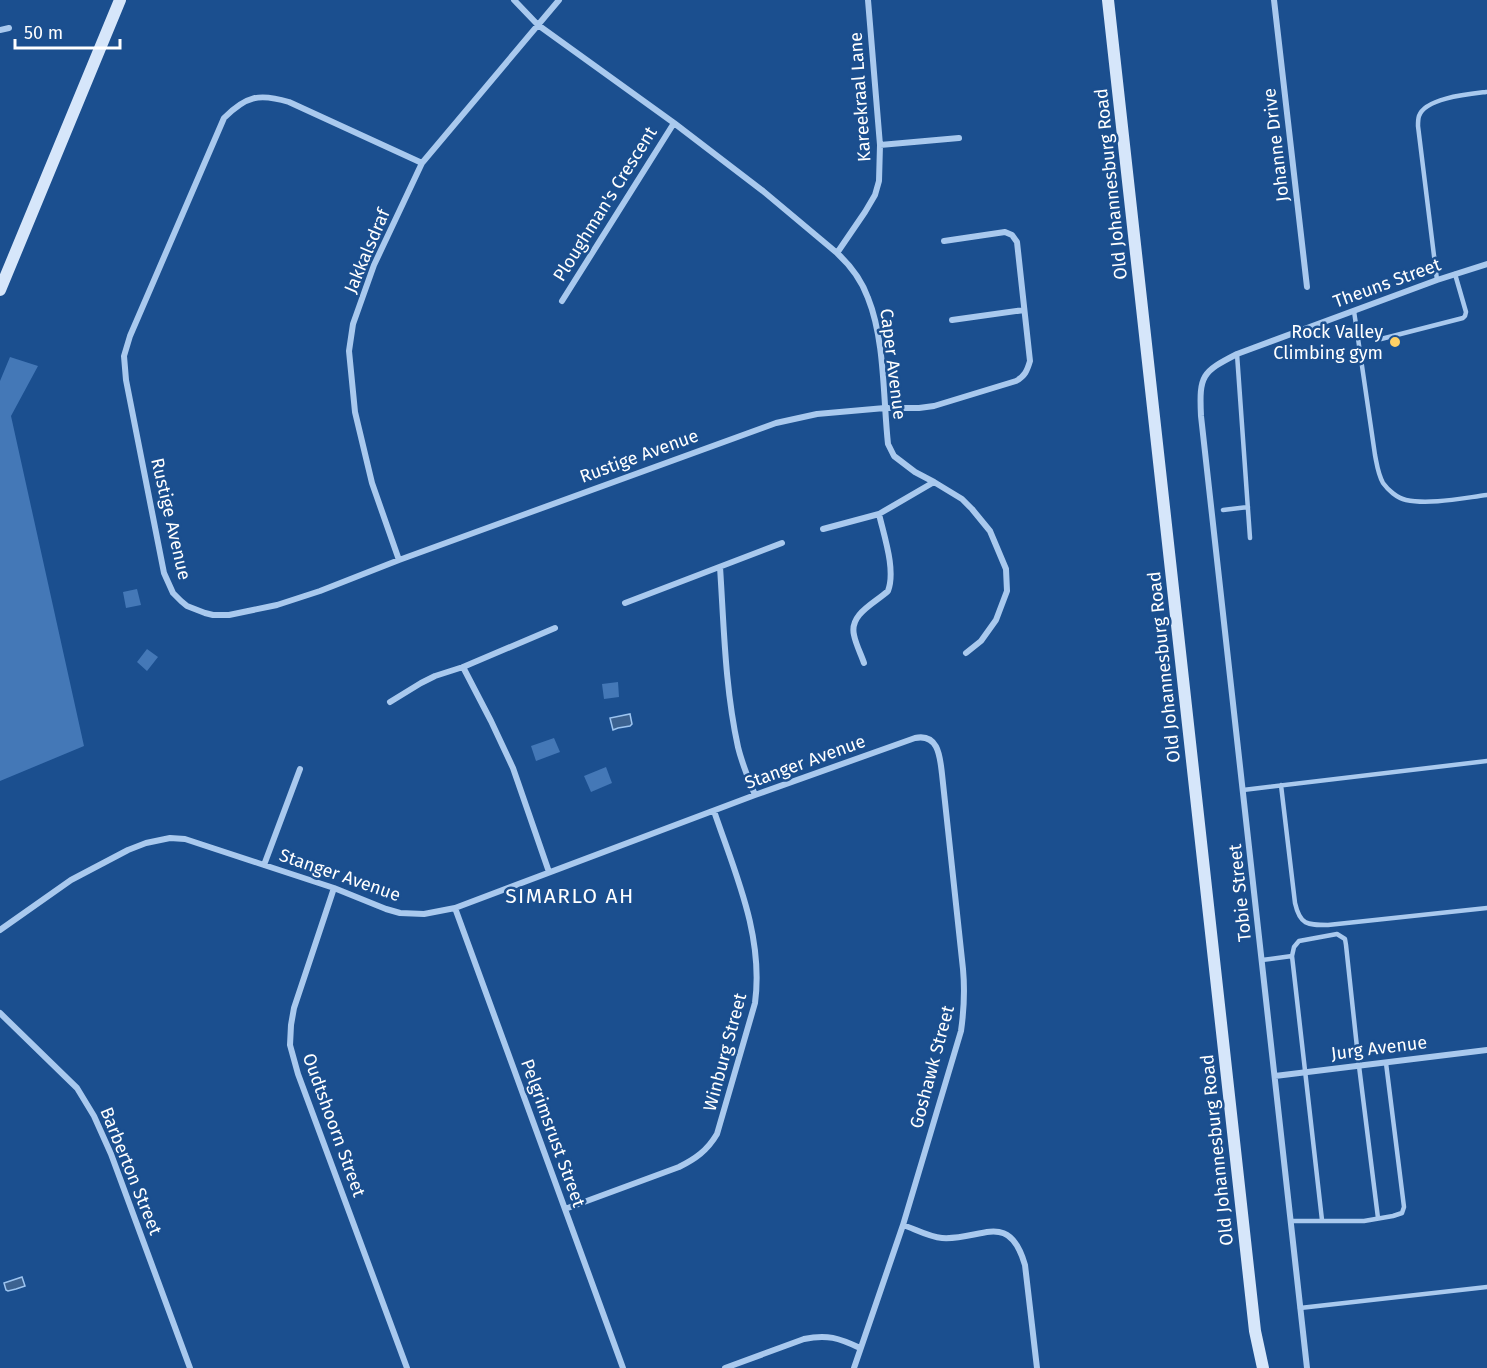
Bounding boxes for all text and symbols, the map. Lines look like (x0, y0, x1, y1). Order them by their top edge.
scale bar (15, 12, 120, 50)
text: 50 m (24, 22, 63, 44)
street label: Kareekraal Lane (844, 31, 876, 163)
street label: Old Johannesburg Road (1090, 87, 1132, 281)
street label: Johanne Drive (1258, 87, 1294, 203)
street label: Ploughman's Crescent (548, 122, 662, 285)
street label: Jakkalsdraf (339, 204, 395, 297)
street label: Theuns Street (1330, 253, 1444, 313)
street label: Caper Avenue (875, 307, 911, 421)
place label: Rock Valley Climbing gym (1273, 321, 1383, 364)
marker: Rock Valley Climbing gym (1388, 335, 1402, 349)
street label: Rustige Avenue (577, 424, 701, 488)
street label: Rustige Avenue (146, 456, 196, 582)
street label: Old Johannesburg Road (1143, 570, 1185, 764)
street label: Stanger Avenue (742, 730, 868, 794)
street label: Tobie Street (1224, 843, 1256, 943)
street label: Stanger Avenue (276, 844, 404, 906)
district label: SIMARLO AH (505, 883, 635, 909)
street label: Winburg Street (699, 990, 751, 1113)
street label: Goshawk Street (905, 1003, 959, 1131)
street label: Jurg Avenue (1330, 1031, 1428, 1065)
street label: Oudtshoorn Street (298, 1050, 370, 1200)
street label: Old Johannesburg Road (1196, 1053, 1238, 1247)
street label: Pelgrimsrust Street (516, 1056, 590, 1211)
street label: Barberton Street (95, 1104, 167, 1239)

